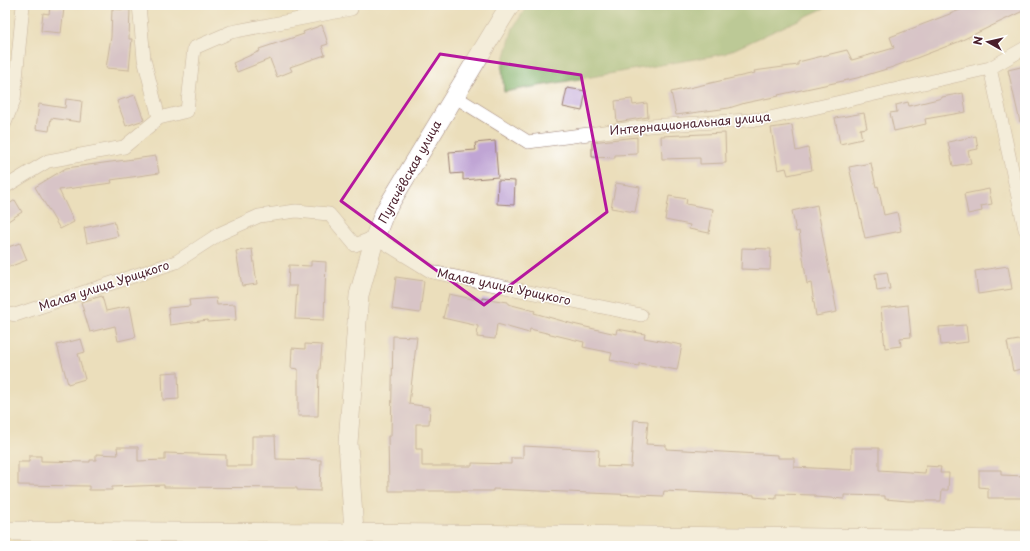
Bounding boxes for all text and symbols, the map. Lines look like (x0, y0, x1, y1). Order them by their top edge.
north arrow (968, 22, 1008, 62)
text: N (969, 35, 987, 46)
street label: Интернациональная улица (609, 107, 772, 139)
street label: Пугачёвская улица (373, 116, 445, 227)
street label: Малая улица Урицкого (36, 255, 172, 315)
street label: Малая улица Урицкого (436, 263, 573, 309)

